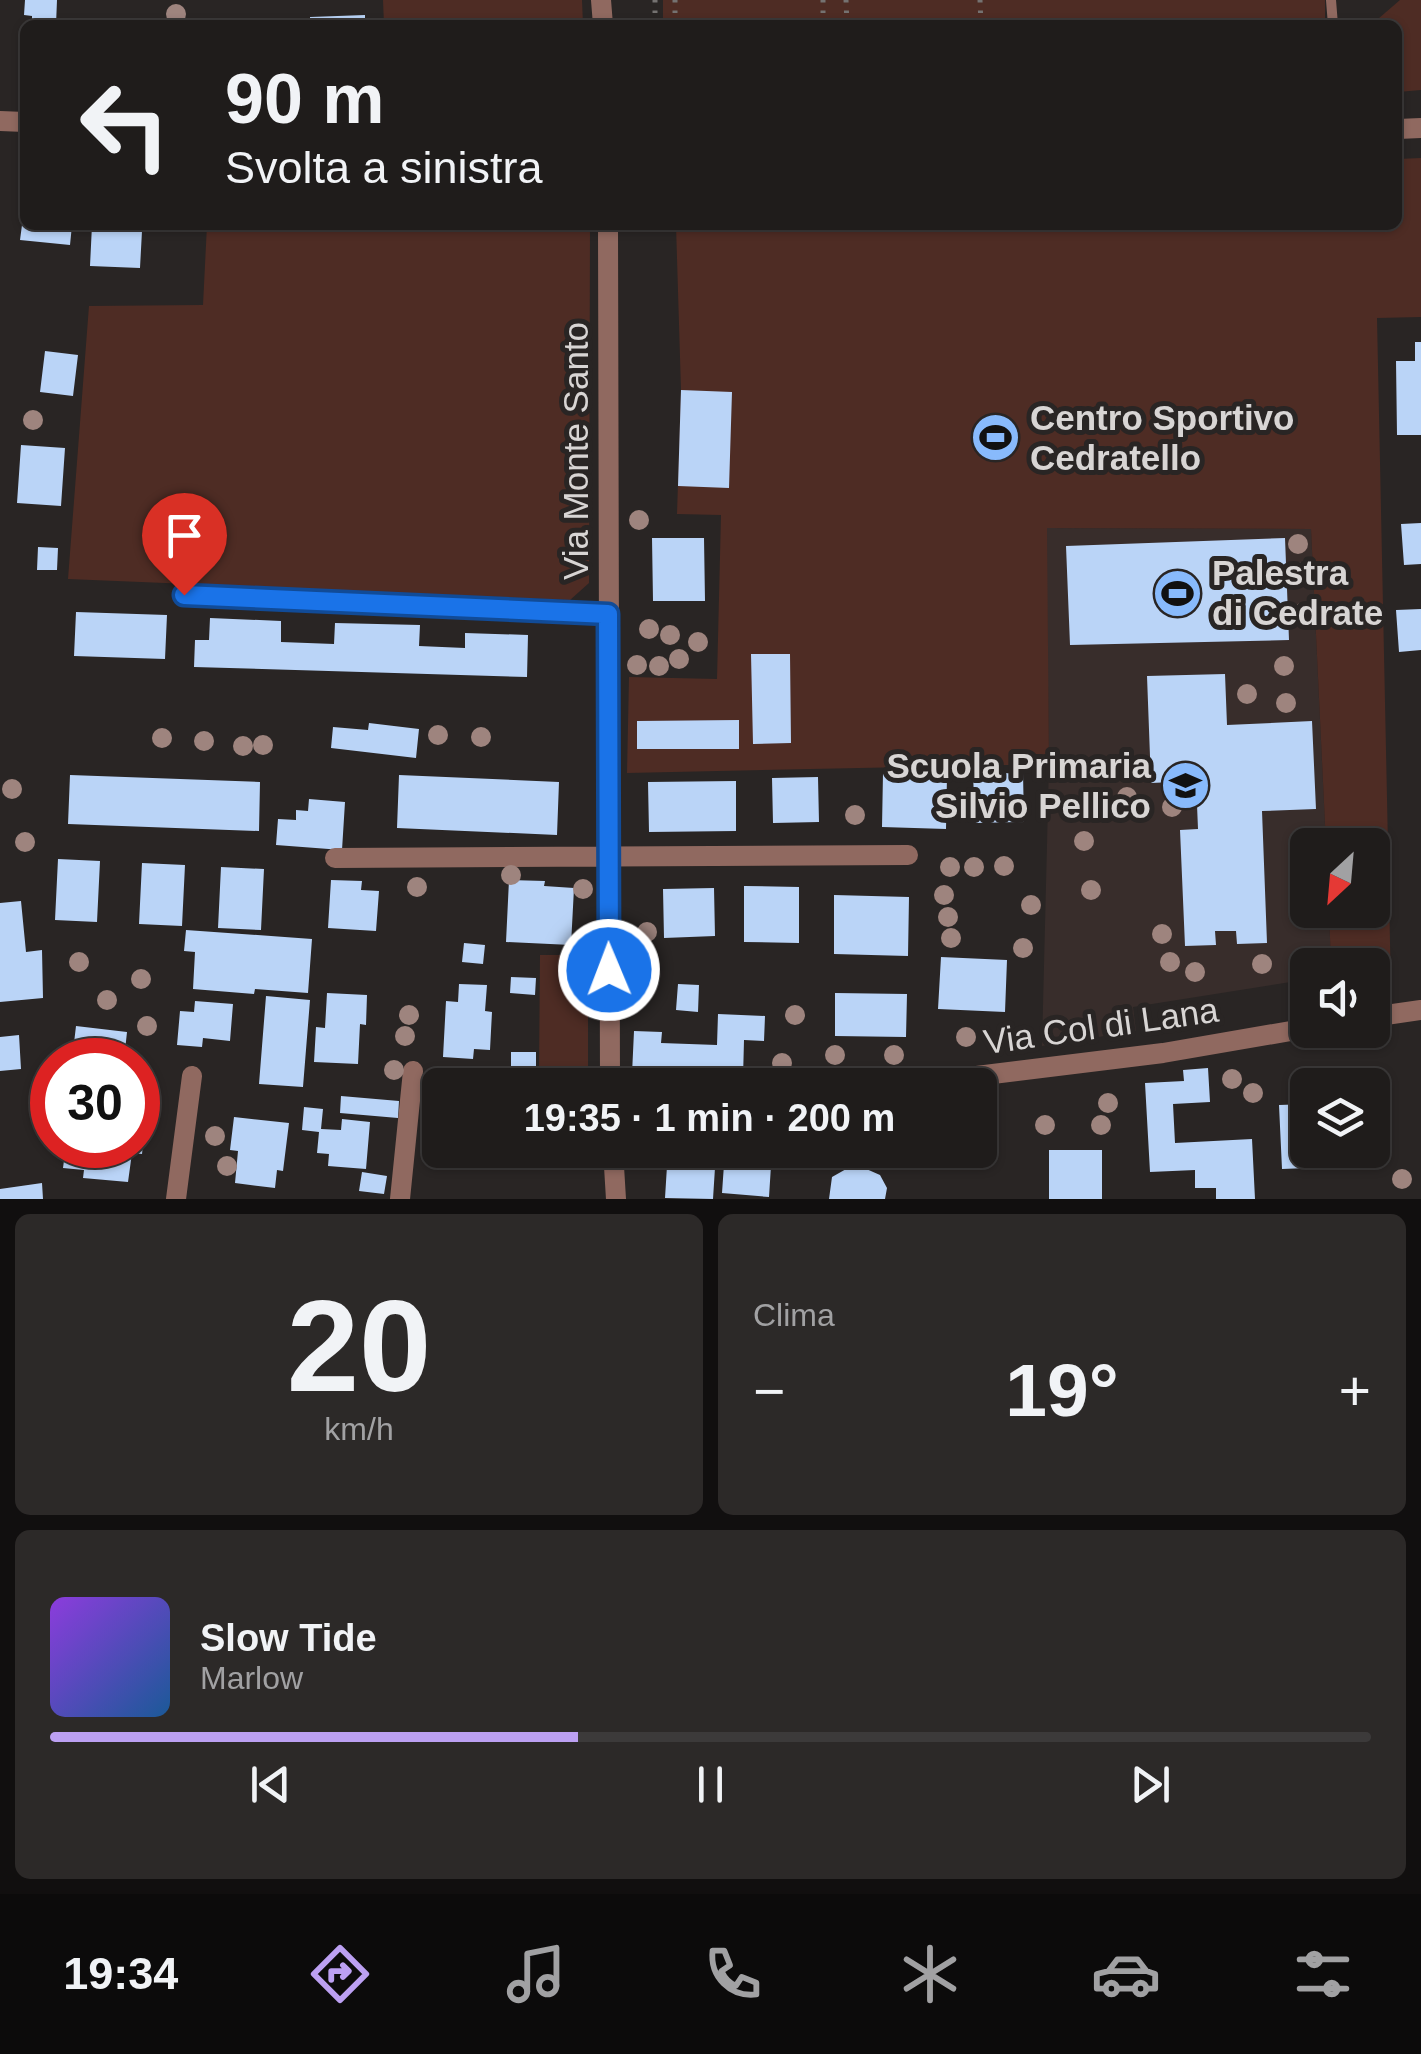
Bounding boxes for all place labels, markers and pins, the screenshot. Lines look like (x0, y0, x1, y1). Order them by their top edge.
place label: Centro Sportivo Cedratello (1030, 398, 1294, 477)
sports icon: Centro Sportivo Cedratello (969, 412, 1021, 464)
pin (142, 493, 227, 596)
place label: Palestra di Cedrate (1212, 553, 1383, 632)
sports icon: Palestra di Cedrate (1151, 567, 1203, 619)
place label: Scuola Primaria Silvio Pellico (886, 746, 1152, 825)
school or university icon: Scuola Primaria Silvio Pellico (1160, 760, 1212, 812)

